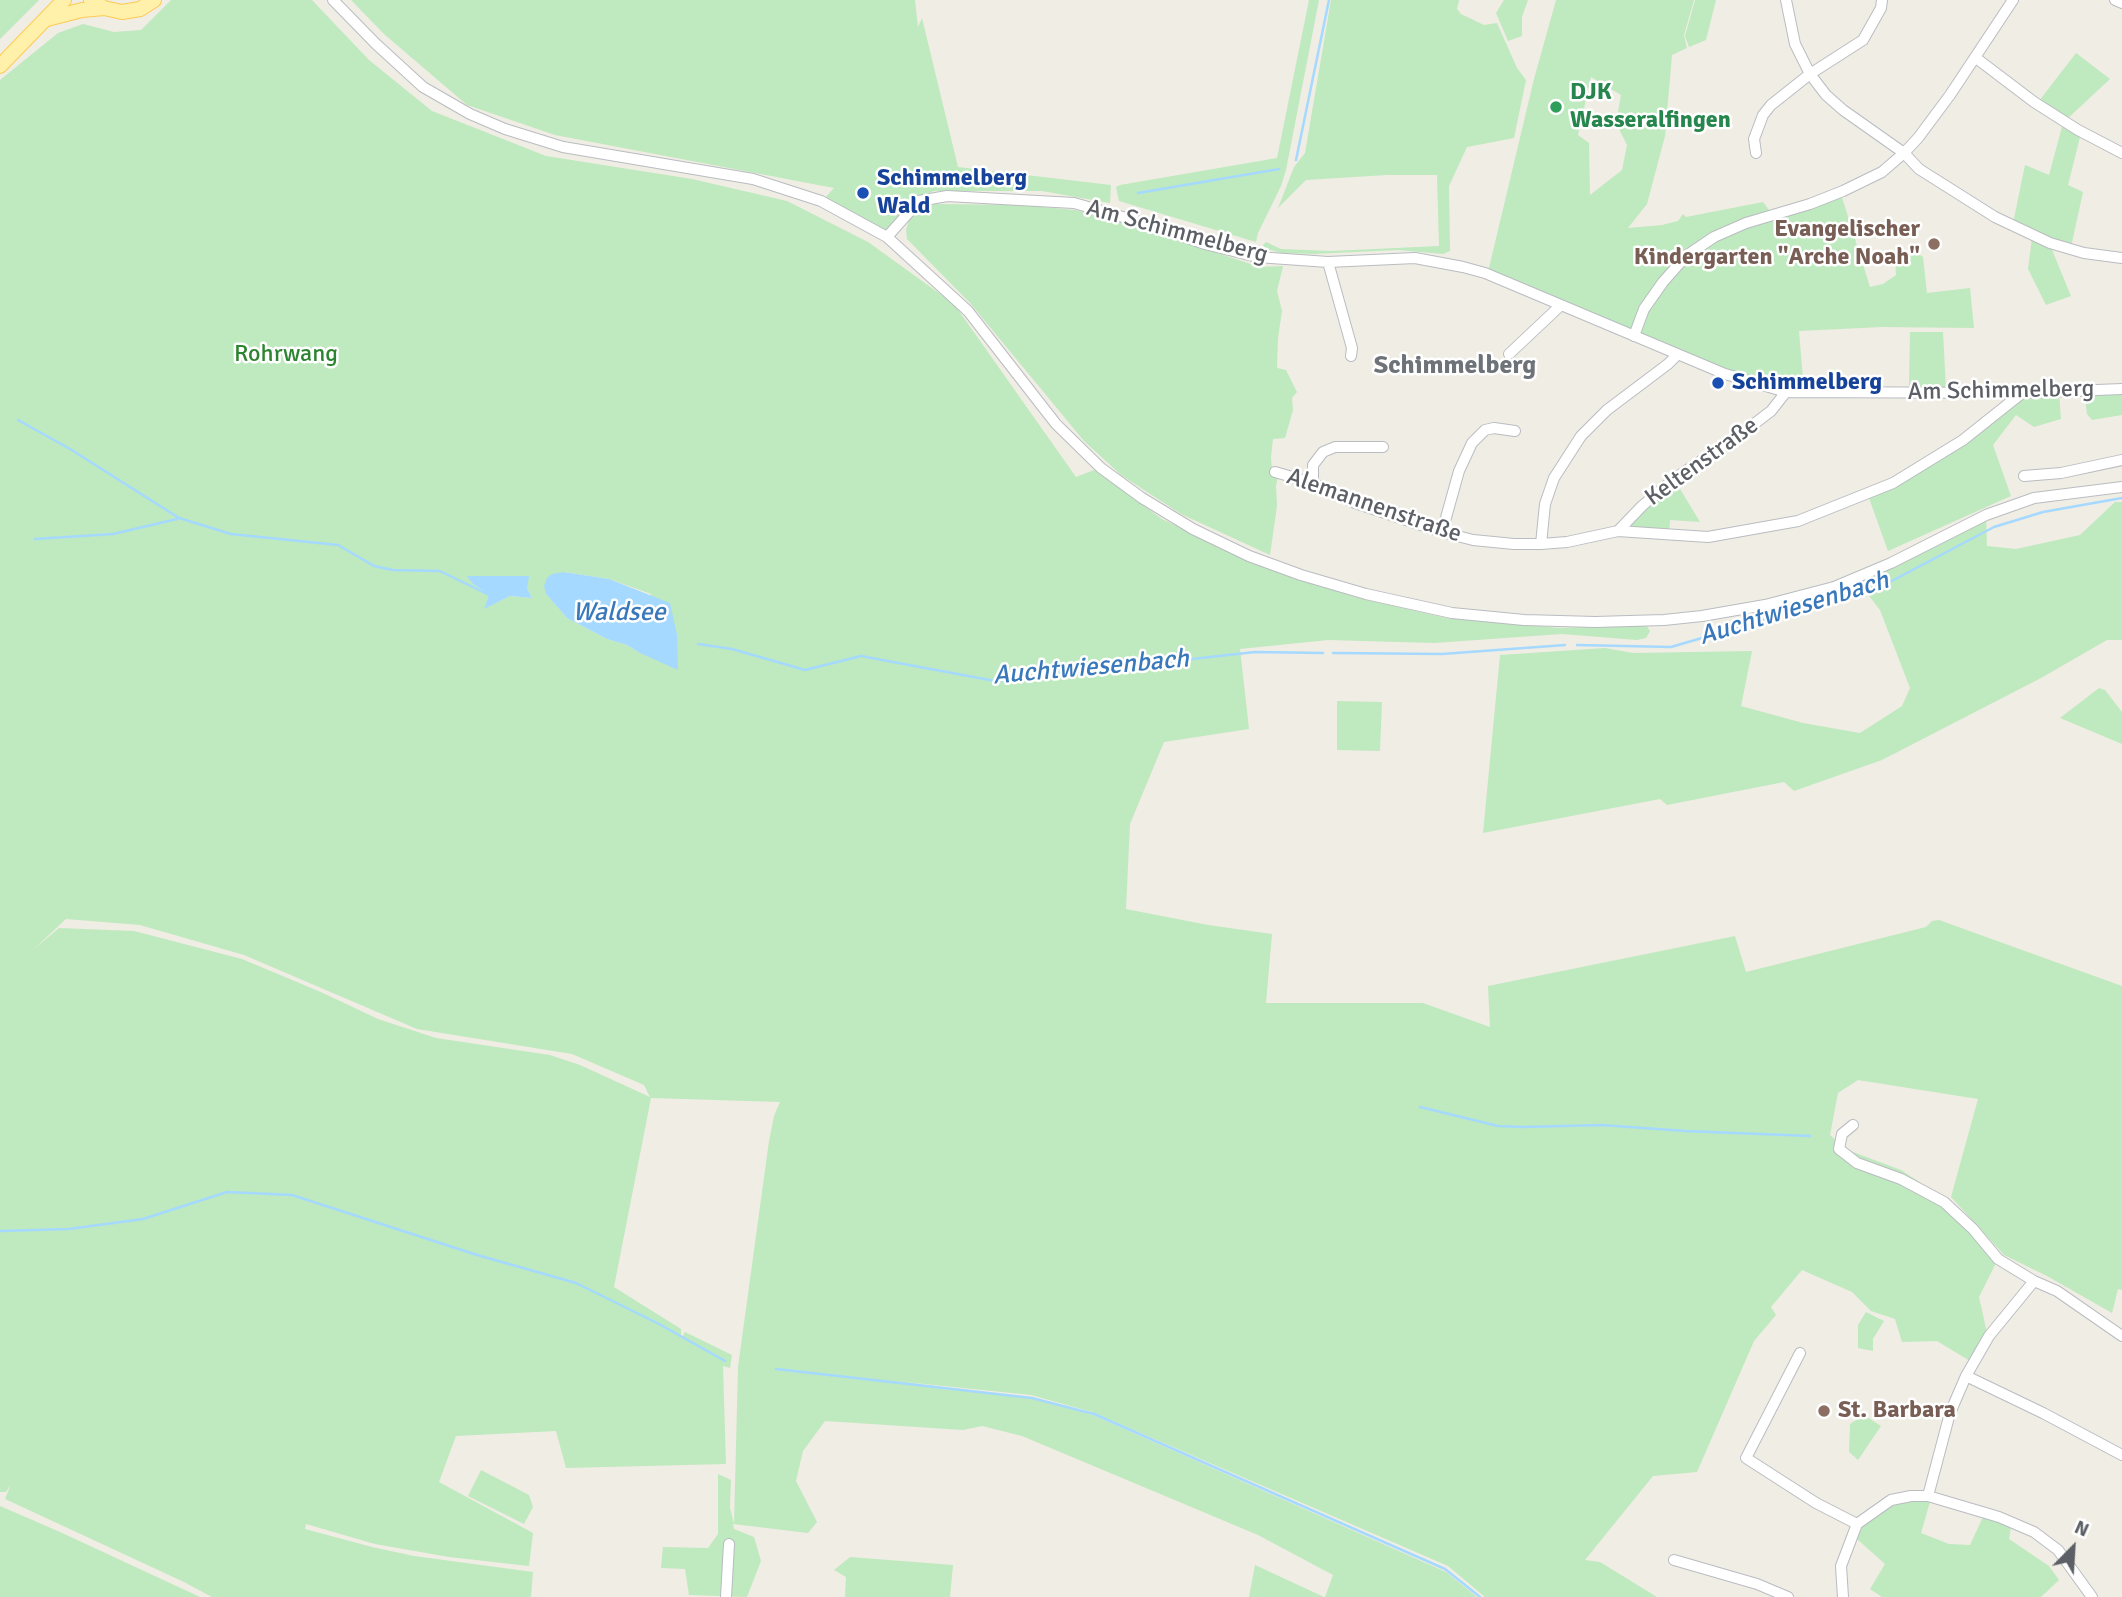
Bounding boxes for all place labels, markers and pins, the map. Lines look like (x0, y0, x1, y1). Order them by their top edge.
place label: DJK Wasseralfingen (1570, 79, 1731, 135)
marker: DJK Wasseralfingen (1548, 99, 1564, 115)
place label: Schimmelberg Wald (877, 165, 1027, 221)
marker: Schimmelberg Wald (855, 185, 871, 201)
place label: Evangelischer Kindergarten "Arche Noah" (1634, 216, 1920, 272)
marker: Evangelischer Kindergarten "Arche Noah" (1926, 236, 1942, 252)
place label: Schimmelberg (1732, 369, 1882, 397)
marker: Schimmelberg (1710, 375, 1726, 391)
place label: St. Barbara (1838, 1397, 1956, 1425)
marker: St. Barbara (1816, 1403, 1832, 1419)

